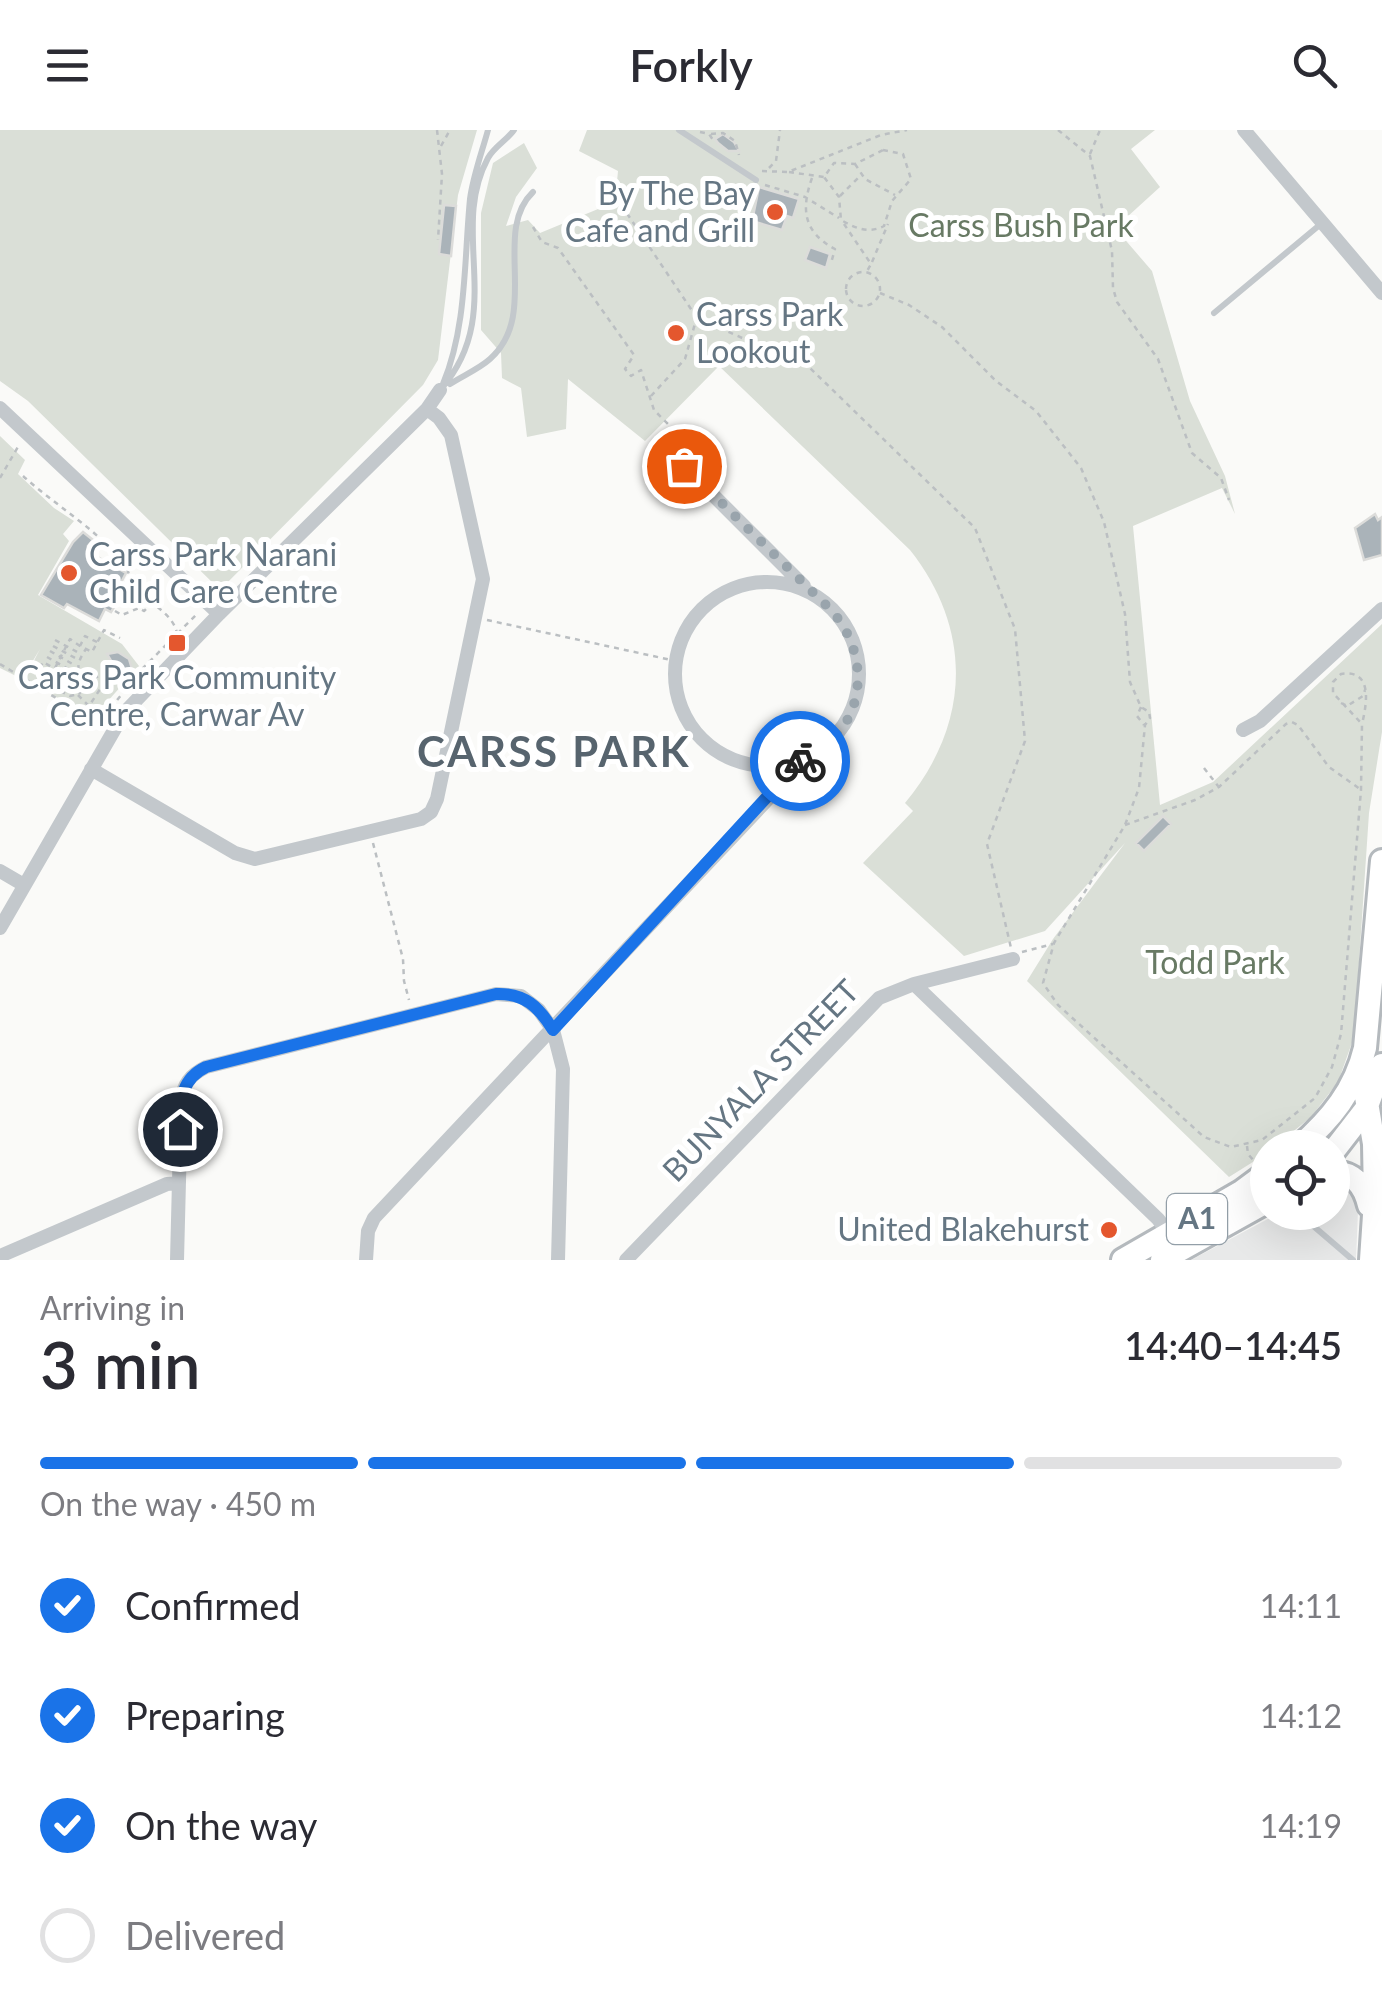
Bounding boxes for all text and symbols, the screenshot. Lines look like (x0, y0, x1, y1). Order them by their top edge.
icon: menu (40, 38, 95, 93)
text: Forkly (629, 38, 753, 92)
icon: search (1287, 38, 1342, 93)
place label: By The Bay Cafe and Grill (565, 173, 756, 249)
marker: By The Bay Cafe and Grill (764, 201, 786, 223)
park label: Carss Bush Park (908, 205, 1134, 244)
place label: Carss Park Lookout (696, 294, 844, 370)
marker: Carss Park Lookout (665, 322, 687, 344)
pin (642, 424, 727, 509)
icon: bag (657, 439, 712, 494)
place label: Carss Park Narani Child Care Centre (89, 534, 338, 610)
marker: Carss Park Narani Child Care Centre (58, 562, 80, 584)
marker: Carss Park Community Centre, Carwar Av (166, 632, 188, 654)
place label: Carss Park Community Centre, Carwar Av (18, 657, 337, 733)
courier (750, 711, 850, 811)
district label: CARSS PARK (417, 726, 691, 776)
icon: bike (773, 734, 828, 789)
park label: Todd Park (1145, 942, 1286, 981)
street label: BUNYALA STREET (654, 971, 866, 1189)
pin (138, 1087, 223, 1172)
icon: home (153, 1102, 208, 1157)
map controls (1250, 1130, 1350, 1230)
button: locate (1250, 1130, 1350, 1230)
road number: A1 (1167, 1194, 1227, 1244)
place label: United Blakehurst (837, 1209, 1090, 1248)
marker: United Blakehurst (1098, 1219, 1120, 1241)
text: Arriving in (40, 1288, 185, 1327)
text: 14:40–14:45 (1124, 1322, 1342, 1368)
text: 3 min (40, 1325, 200, 1403)
text: On the way · 450 m (40, 1484, 316, 1523)
icon: check (40, 1578, 95, 1633)
text: Confirmed (125, 1582, 301, 1628)
text: 14:11 (1260, 1586, 1342, 1625)
icon: check (40, 1688, 95, 1743)
text: Preparing (125, 1692, 285, 1738)
text: 14:12 (1260, 1696, 1342, 1735)
icon: check (40, 1798, 95, 1853)
text: On the way (125, 1802, 317, 1848)
text: 14:19 (1260, 1806, 1342, 1845)
text: Delivered (125, 1912, 285, 1958)

